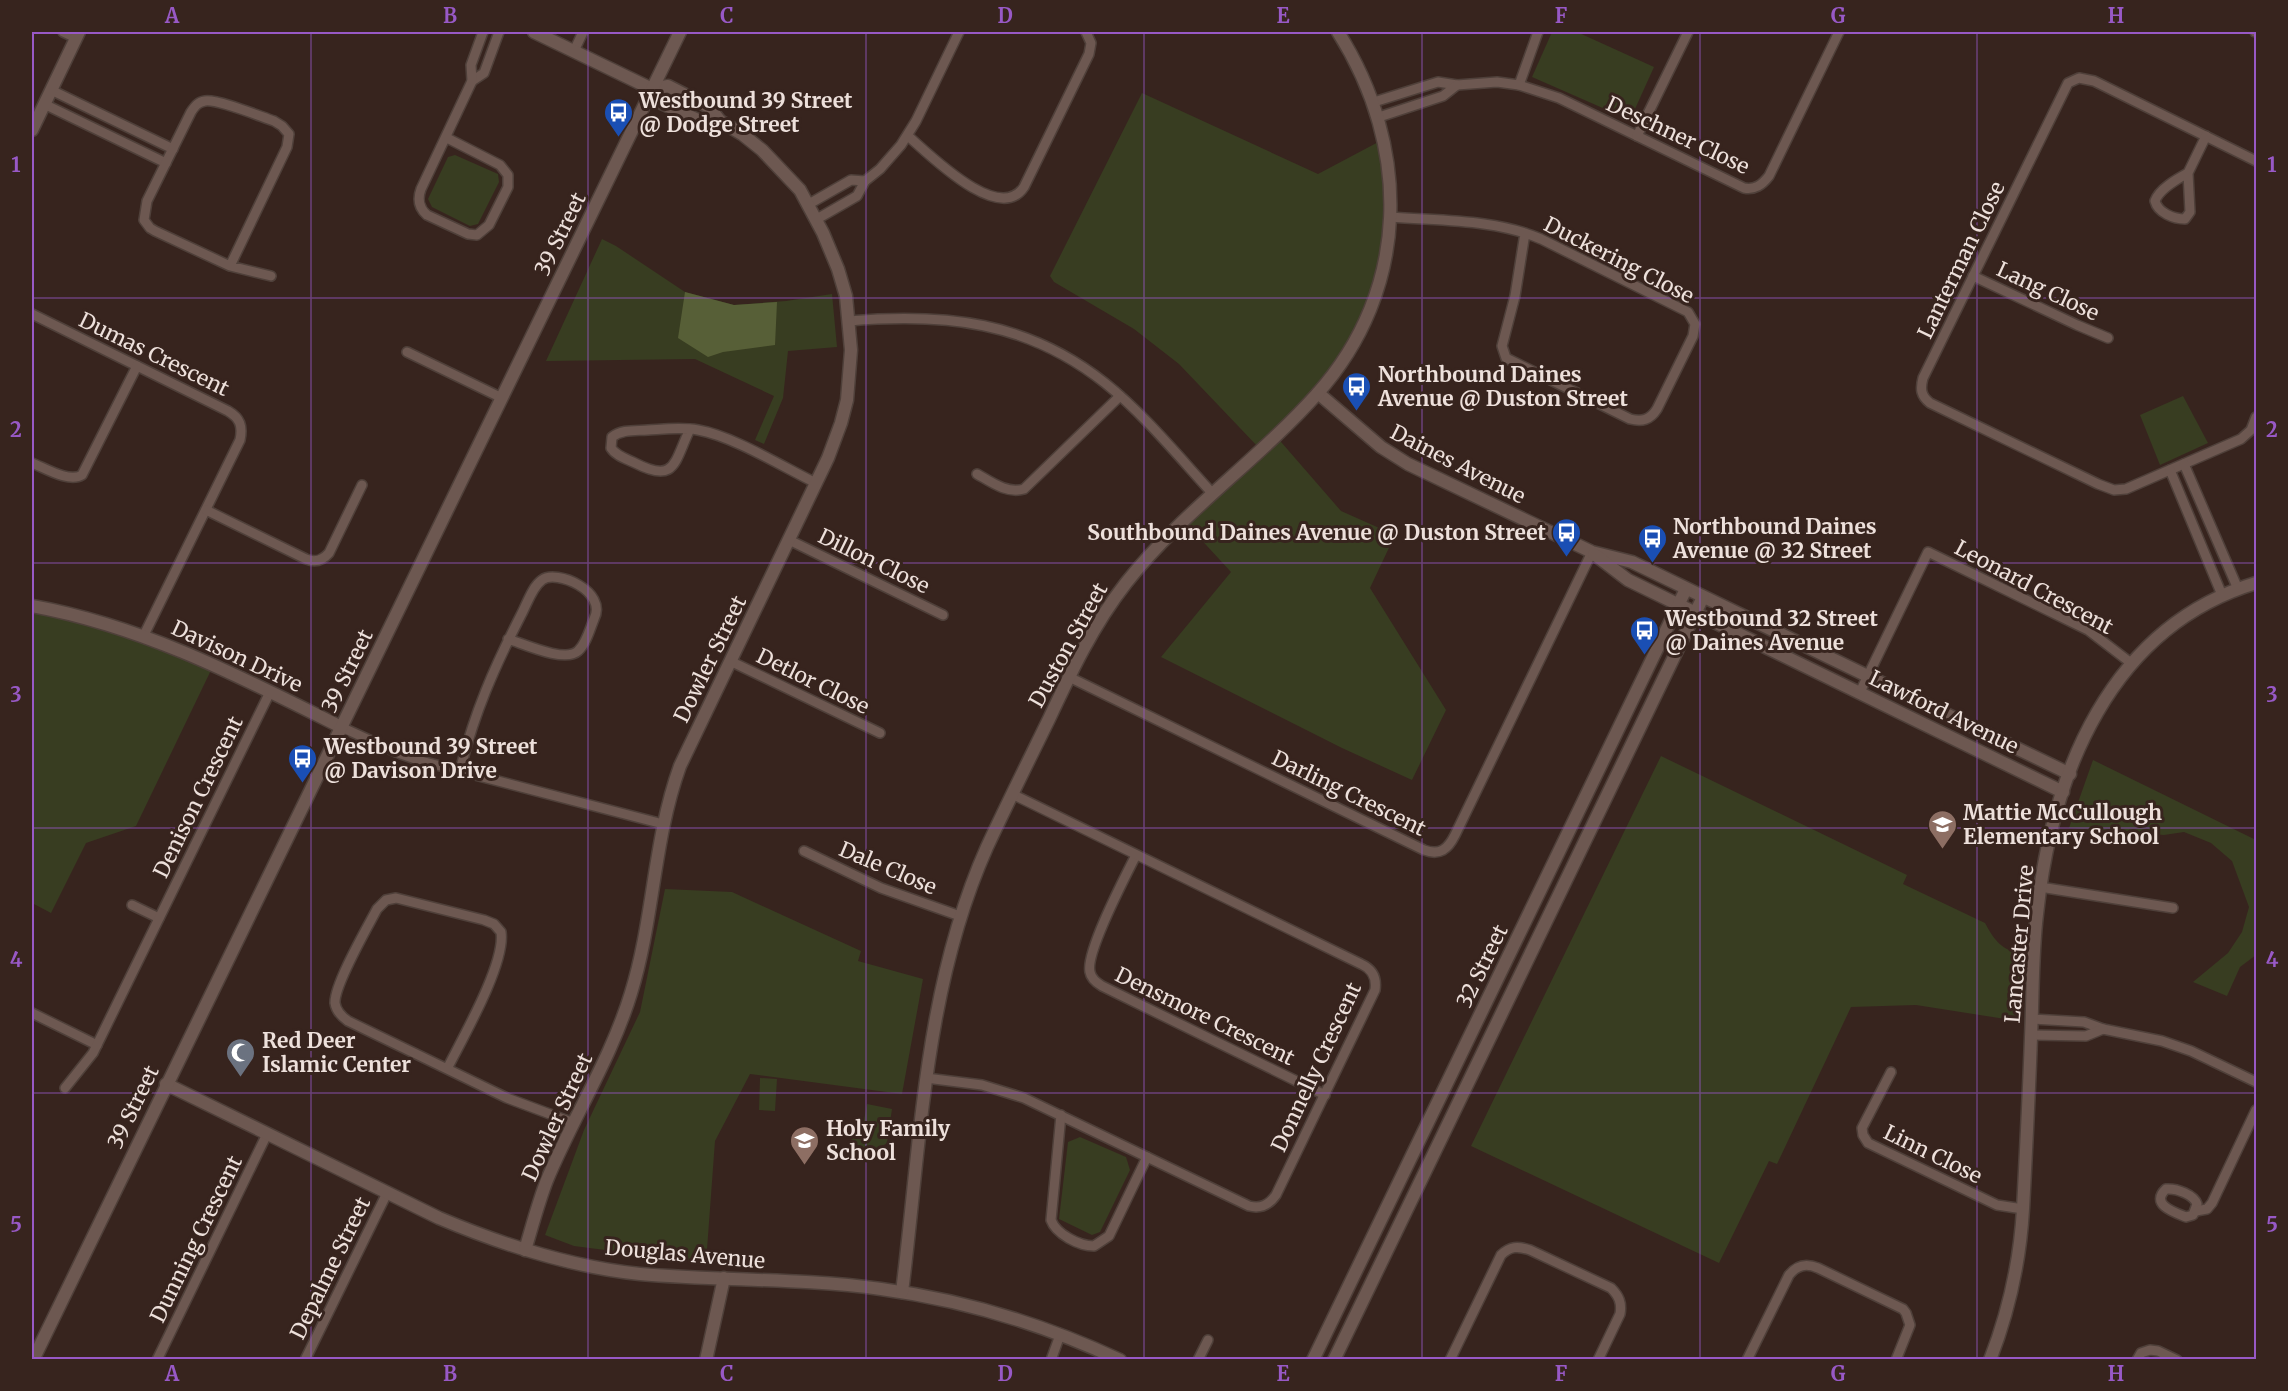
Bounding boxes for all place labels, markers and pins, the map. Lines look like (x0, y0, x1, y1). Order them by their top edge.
place label: Westbound 39 Street @ Dodge Street (638, 87, 853, 138)
bus stop icon: Westbound 39 Street @ Dodge Street (602, 96, 634, 138)
place label: Northbound Daines Avenue @ Duston Street (1377, 361, 1628, 412)
bus stop icon: Northbound Daines Avenue @ Duston Street (1341, 370, 1373, 412)
place label: Northbound Daines Avenue @ 32 Street (1672, 513, 1877, 564)
bus stop icon: Southbound Daines Avenue @ Duston Street (1551, 516, 1583, 558)
place label: Southbound Daines Avenue @ Duston Street (1087, 519, 1547, 546)
bus stop icon: Northbound Daines Avenue @ 32 Street (1636, 522, 1668, 564)
place label: Westbound 32 Street @ Daines Avenue (1664, 605, 1878, 656)
bus stop icon: Westbound 32 Street @ Daines Avenue (1628, 614, 1660, 656)
place label: Westbound 39 Street @ Davison Drive (323, 733, 538, 784)
bus stop icon: Westbound 39 Street @ Davison Drive (287, 742, 319, 784)
place label: Mattie McCullough Elementary School (1963, 799, 2162, 850)
school or university icon: Mattie McCullough Elementary School (1926, 808, 1958, 850)
place label: Red Deer Islamic Center (262, 1027, 411, 1078)
mosque icon: Red Deer Islamic Center (225, 1036, 257, 1078)
place label: Holy Family School (826, 1115, 951, 1166)
school or university icon: Holy Family School (789, 1124, 821, 1166)

